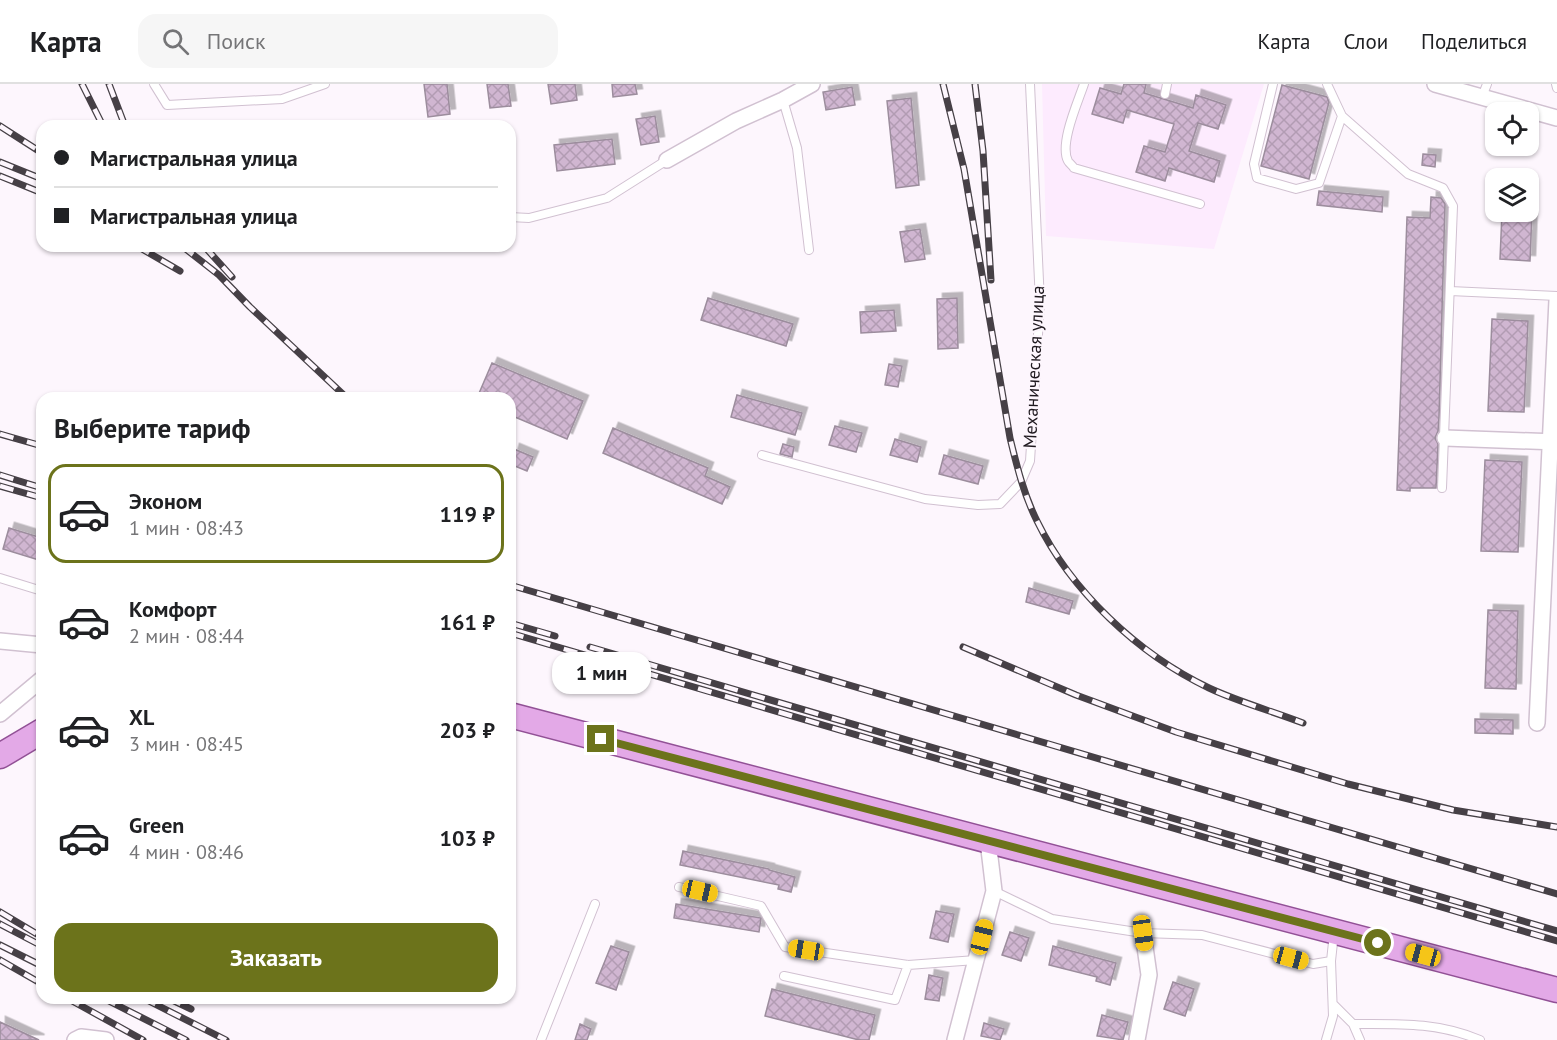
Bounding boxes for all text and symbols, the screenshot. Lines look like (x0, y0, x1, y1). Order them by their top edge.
search box (138, 14, 558, 68)
text: Карта (30, 23, 102, 60)
icon: search (159, 25, 192, 58)
text: Поиск (207, 27, 266, 55)
text: Карта (1257, 28, 1310, 55)
text: Слои (1343, 28, 1388, 55)
text: Поделиться (1421, 28, 1527, 55)
map controls (1485, 102, 1539, 222)
button: locate (1485, 102, 1539, 156)
text: Магистральная улица (90, 144, 298, 172)
button: layers (1485, 168, 1539, 222)
text: Магистральная улица (90, 202, 298, 230)
street label: Механическая улица (1018, 285, 1049, 449)
text: Выберите тариф (54, 411, 250, 445)
icon: car (57, 487, 111, 541)
text: Эконом (129, 487, 202, 515)
text: 119 ₽ (440, 500, 495, 528)
text: 1 мин · 08:43 (129, 515, 244, 541)
icon: car (57, 595, 111, 649)
text: Комфорт (129, 595, 217, 623)
text: 161 ₽ (440, 608, 495, 636)
text: 2 мин · 08:44 (129, 623, 244, 649)
callout: 1 мин (552, 652, 650, 694)
text: 1 мин (576, 660, 627, 686)
icon: car (57, 703, 111, 757)
text: XL (129, 703, 154, 731)
text: 203 ₽ (440, 716, 495, 744)
route end (587, 725, 614, 752)
text: 3 мин · 08:45 (129, 731, 244, 757)
icon: car (57, 811, 111, 865)
text: Green (129, 811, 184, 839)
text: 103 ₽ (440, 824, 495, 852)
text: 4 мин · 08:46 (129, 839, 244, 865)
car (680, 878, 720, 904)
car (1132, 914, 1154, 952)
car (969, 917, 995, 957)
button: Заказать (54, 923, 498, 992)
route start (1364, 929, 1391, 956)
car (787, 938, 825, 962)
car (1403, 942, 1443, 968)
car (1271, 945, 1311, 971)

